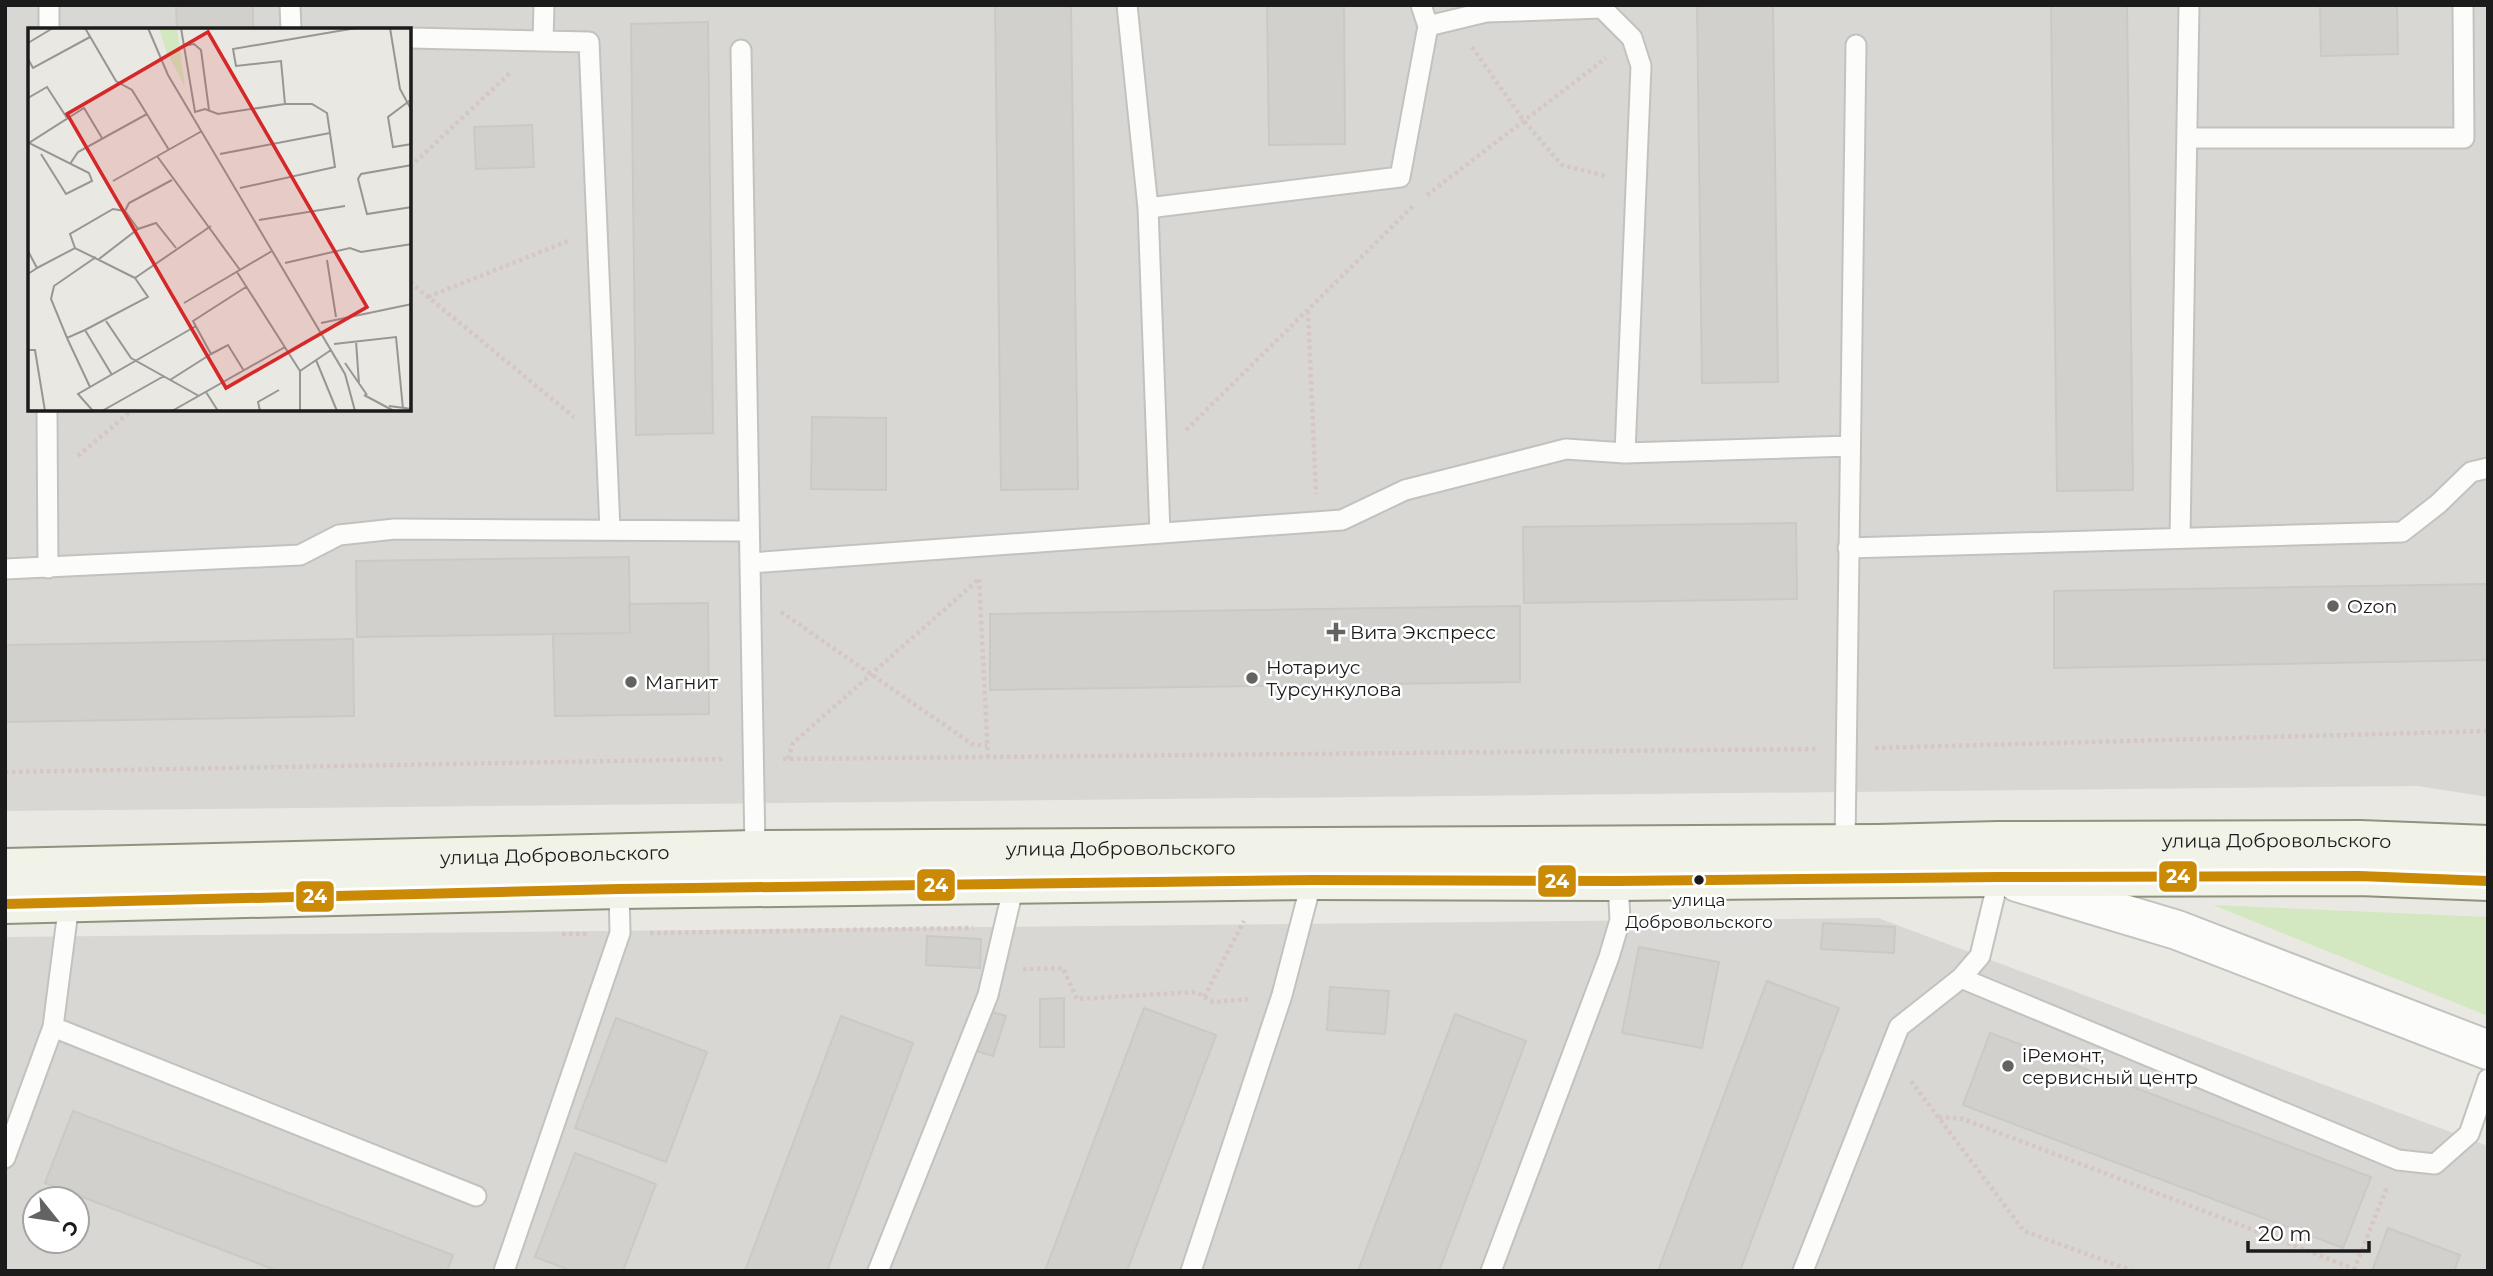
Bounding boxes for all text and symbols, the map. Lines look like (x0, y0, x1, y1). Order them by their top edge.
inset map (28, 28, 411, 411)
place label: Ozon (2347, 595, 2397, 618)
marker: Ozon (2325, 598, 2341, 614)
place label: Вита Экспресс (1350, 621, 1496, 644)
marker: Вита Экспресс (1328, 624, 1344, 640)
place label: Нотариус Турсункулова (1266, 656, 1402, 701)
marker: Нотариус Турсункулова (1244, 670, 1260, 686)
place label: Магнит (645, 671, 718, 694)
marker: Магнит (623, 674, 639, 690)
street label: улица Добровольского (2161, 828, 2392, 853)
street label: улица Добровольского (1005, 836, 1236, 860)
street label: улица Добровольского (439, 841, 670, 869)
line badge: 24 (2158, 860, 2198, 893)
line badge: 24 (1537, 864, 1577, 898)
text: 24 (2166, 865, 2190, 888)
line badge: 24 (916, 868, 956, 902)
text: 24 (1545, 870, 1569, 893)
marker: улица Добровольского (1692, 873, 1706, 887)
text: 24 (924, 874, 948, 897)
line badge: 24 (295, 880, 335, 913)
text: 24 (303, 885, 327, 908)
place label: улица Добровольского (1625, 890, 1773, 932)
place label: iРемонт, сервисный центр (2022, 1044, 2198, 1089)
marker: iРемонт, сервисный центр (2000, 1058, 2016, 1074)
north arrow (21, 1185, 91, 1255)
scale bar (2248, 1210, 2369, 1254)
text: С (57, 1217, 84, 1240)
text: 20 m (2258, 1221, 2312, 1246)

